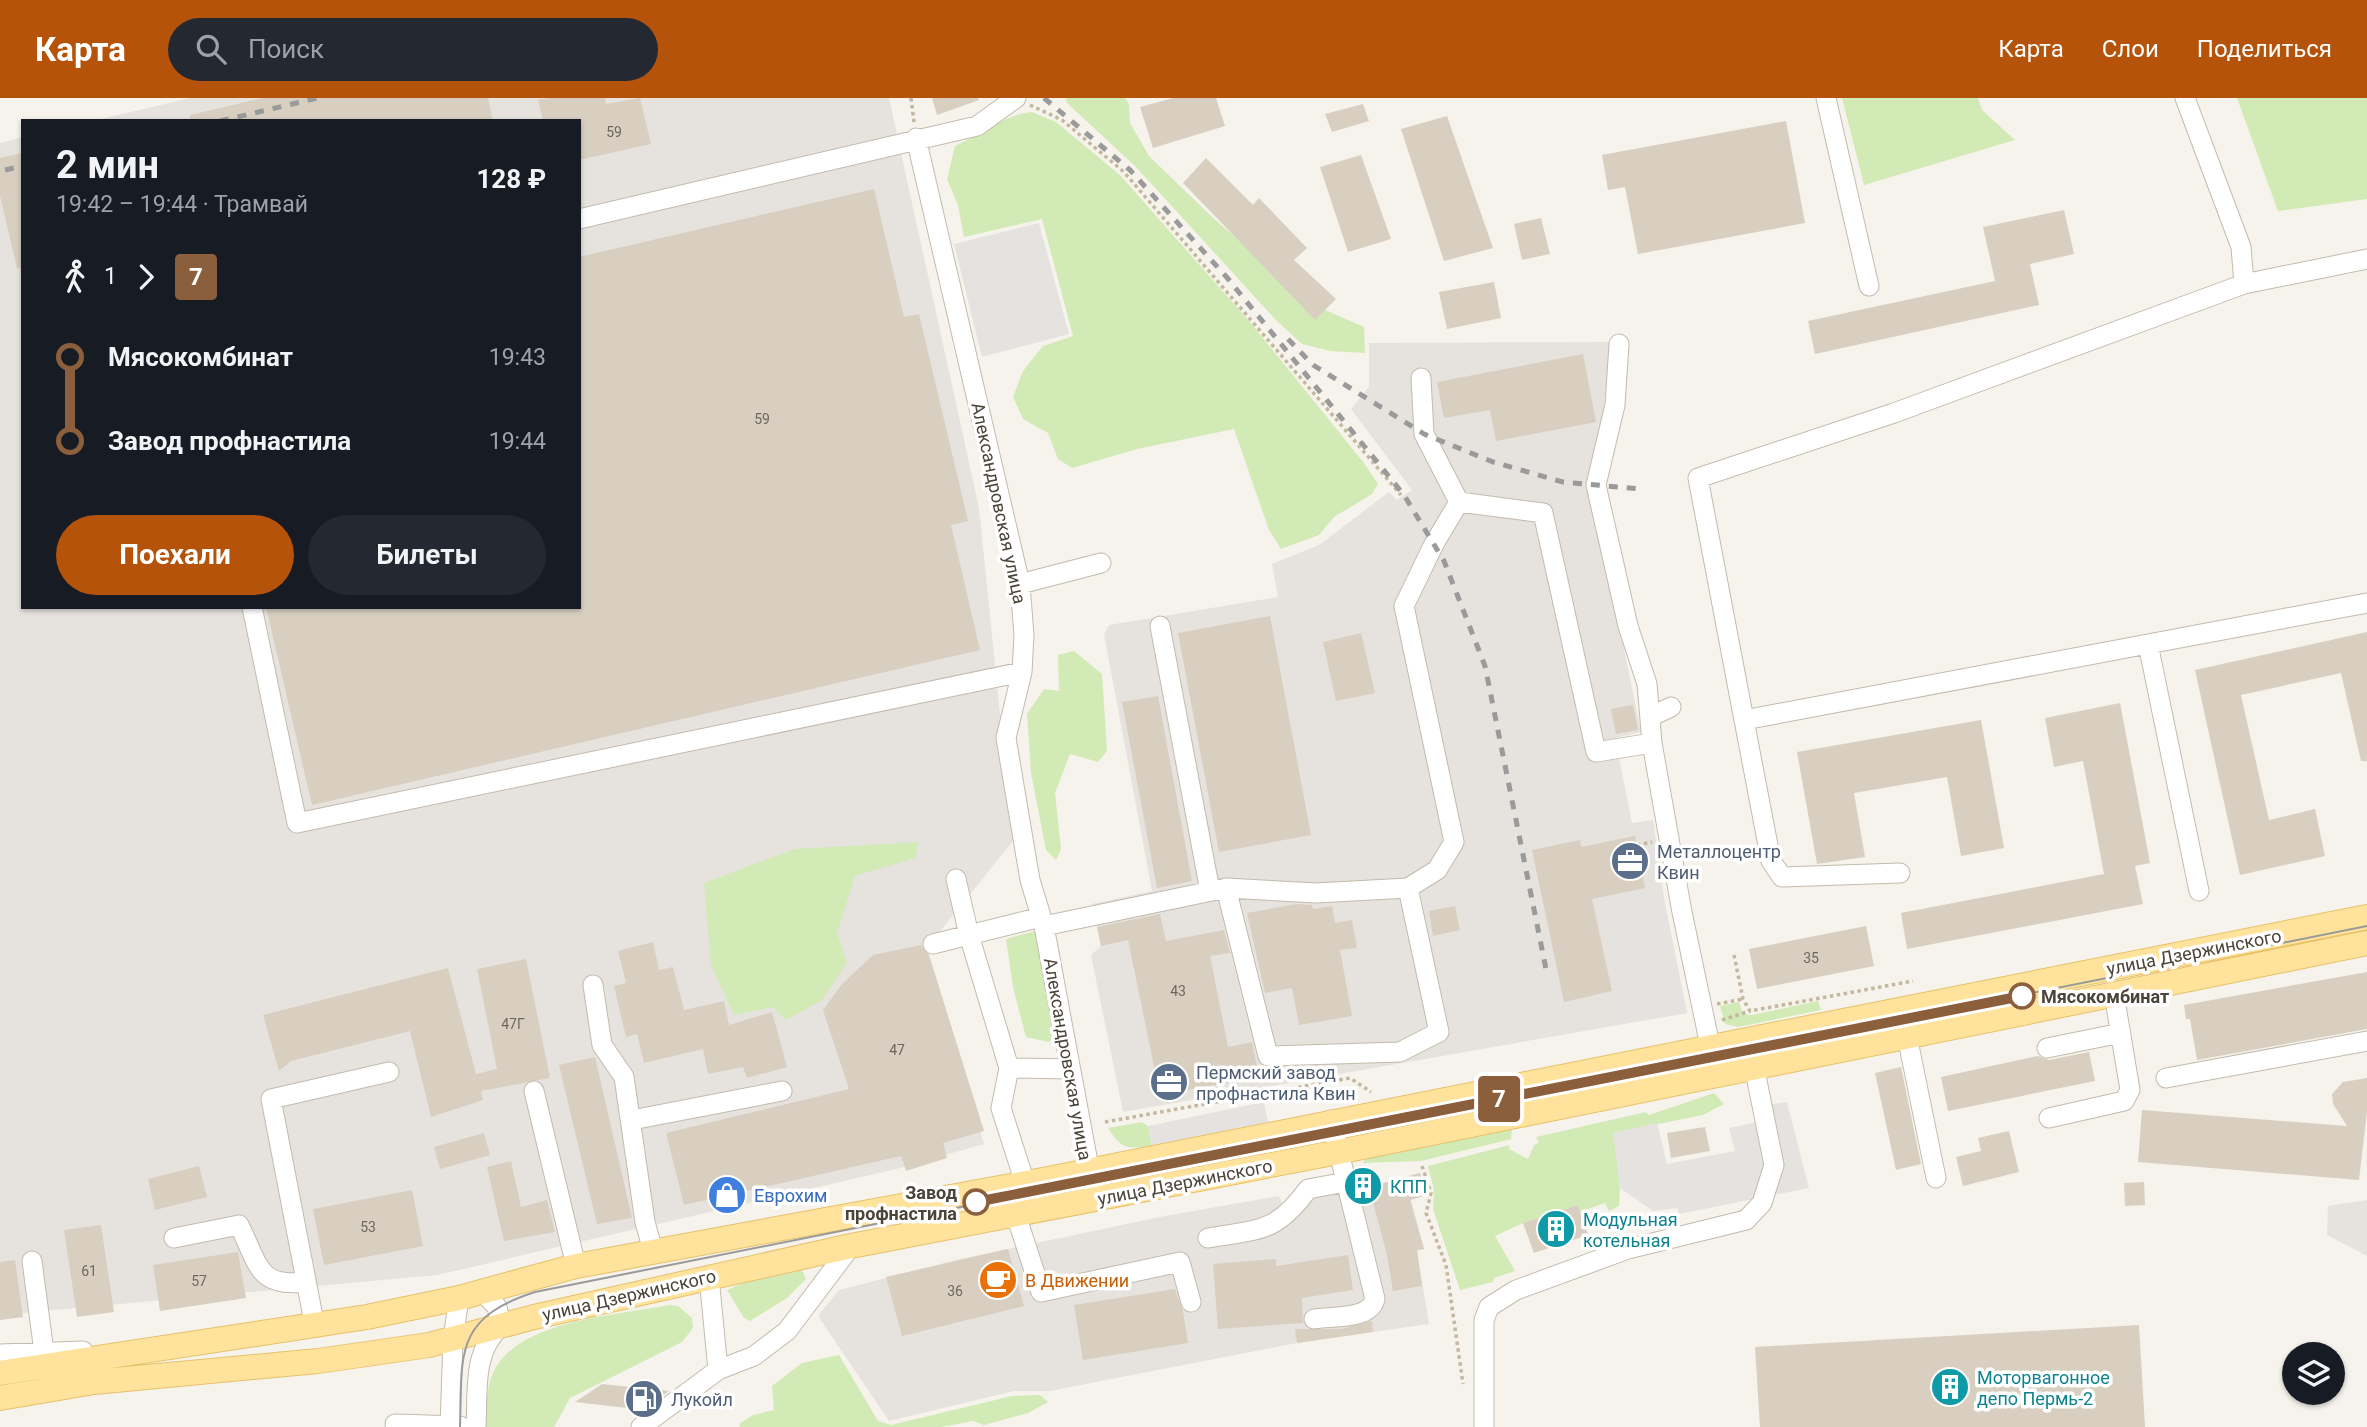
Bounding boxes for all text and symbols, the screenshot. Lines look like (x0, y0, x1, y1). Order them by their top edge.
search box (168, 18, 658, 81)
text: Карта (35, 30, 126, 69)
icon: search (192, 30, 230, 68)
text: Поиск (248, 34, 324, 64)
text: Карта (1998, 35, 2064, 63)
text: Слои (2102, 35, 2159, 63)
text: Поделиться (2197, 35, 2332, 63)
house number: 59 (606, 124, 622, 140)
text: 2 мин (56, 143, 159, 187)
text: 128 ₽ (476, 164, 546, 194)
text: 19:42 – 19:44 · Трамвай (56, 191, 308, 218)
icon: walk (56, 258, 94, 296)
icon: forward (127, 258, 165, 296)
text: 1 (104, 263, 117, 290)
text: 7 (189, 263, 203, 291)
text: Мясокомбинат (108, 342, 293, 372)
text: 19:43 (489, 344, 546, 371)
street label: Александровская улица (967, 400, 1031, 606)
house number: 59 (754, 411, 770, 427)
text: Завод профнастила (108, 426, 351, 456)
text: 19:44 (489, 428, 546, 455)
button: Поехали (56, 515, 294, 595)
button: Билеты (308, 515, 546, 595)
office icon: Металлоцентр Квин (1609, 840, 1651, 882)
place label: Металлоцентр Квин (1657, 841, 1781, 883)
street label: улица Дзержинского (2105, 925, 2283, 979)
house number: 35 (1803, 950, 1819, 966)
street label: Александровская улица (1040, 956, 1096, 1162)
house number: 43 (1170, 983, 1186, 999)
marker: Мясокомбинат (2009, 983, 2035, 1009)
place label: Мясокомбинат (2041, 986, 2169, 1007)
house number: 47Г (501, 1016, 525, 1032)
house number: 47 (889, 1042, 905, 1058)
office icon: Пермский завод профнастила Квин (1148, 1061, 1190, 1103)
place label: Пермский завод профнастила Квин (1196, 1062, 1356, 1104)
line badge: 7 (1476, 1076, 1522, 1122)
text: 7 (1492, 1085, 1506, 1113)
street label: улица Дзержинского (1096, 1155, 1274, 1209)
building icon: КПП (1342, 1165, 1384, 1207)
shop icon: Еврохим (706, 1174, 748, 1216)
place label: КПП (1390, 1176, 1427, 1197)
place label: Завод профнастила (845, 1182, 958, 1224)
place label: Еврохим (754, 1185, 827, 1206)
marker: Завод профнастила (963, 1189, 989, 1215)
building icon: Модульная котельная (1535, 1208, 1577, 1250)
place label: Модульная котельная (1583, 1209, 1678, 1251)
house number: 53 (360, 1219, 376, 1235)
cafe icon: В Движении (977, 1259, 1019, 1301)
house number: 61 (81, 1263, 97, 1279)
street label: улица Дзержинского (540, 1265, 718, 1325)
place label: В Движении (1025, 1270, 1129, 1291)
house number: 57 (191, 1273, 207, 1289)
house number: 36 (947, 1283, 963, 1299)
map controls (2282, 1342, 2345, 1405)
button: layers (2282, 1342, 2345, 1405)
building icon: Моторвагонное депо Пермь-2 (1929, 1366, 1971, 1408)
place label: Моторвагонное депо Пермь-2 (1977, 1367, 2110, 1409)
fuel station icon: Лукойл (623, 1378, 665, 1420)
place label: Лукойл (671, 1389, 733, 1410)

